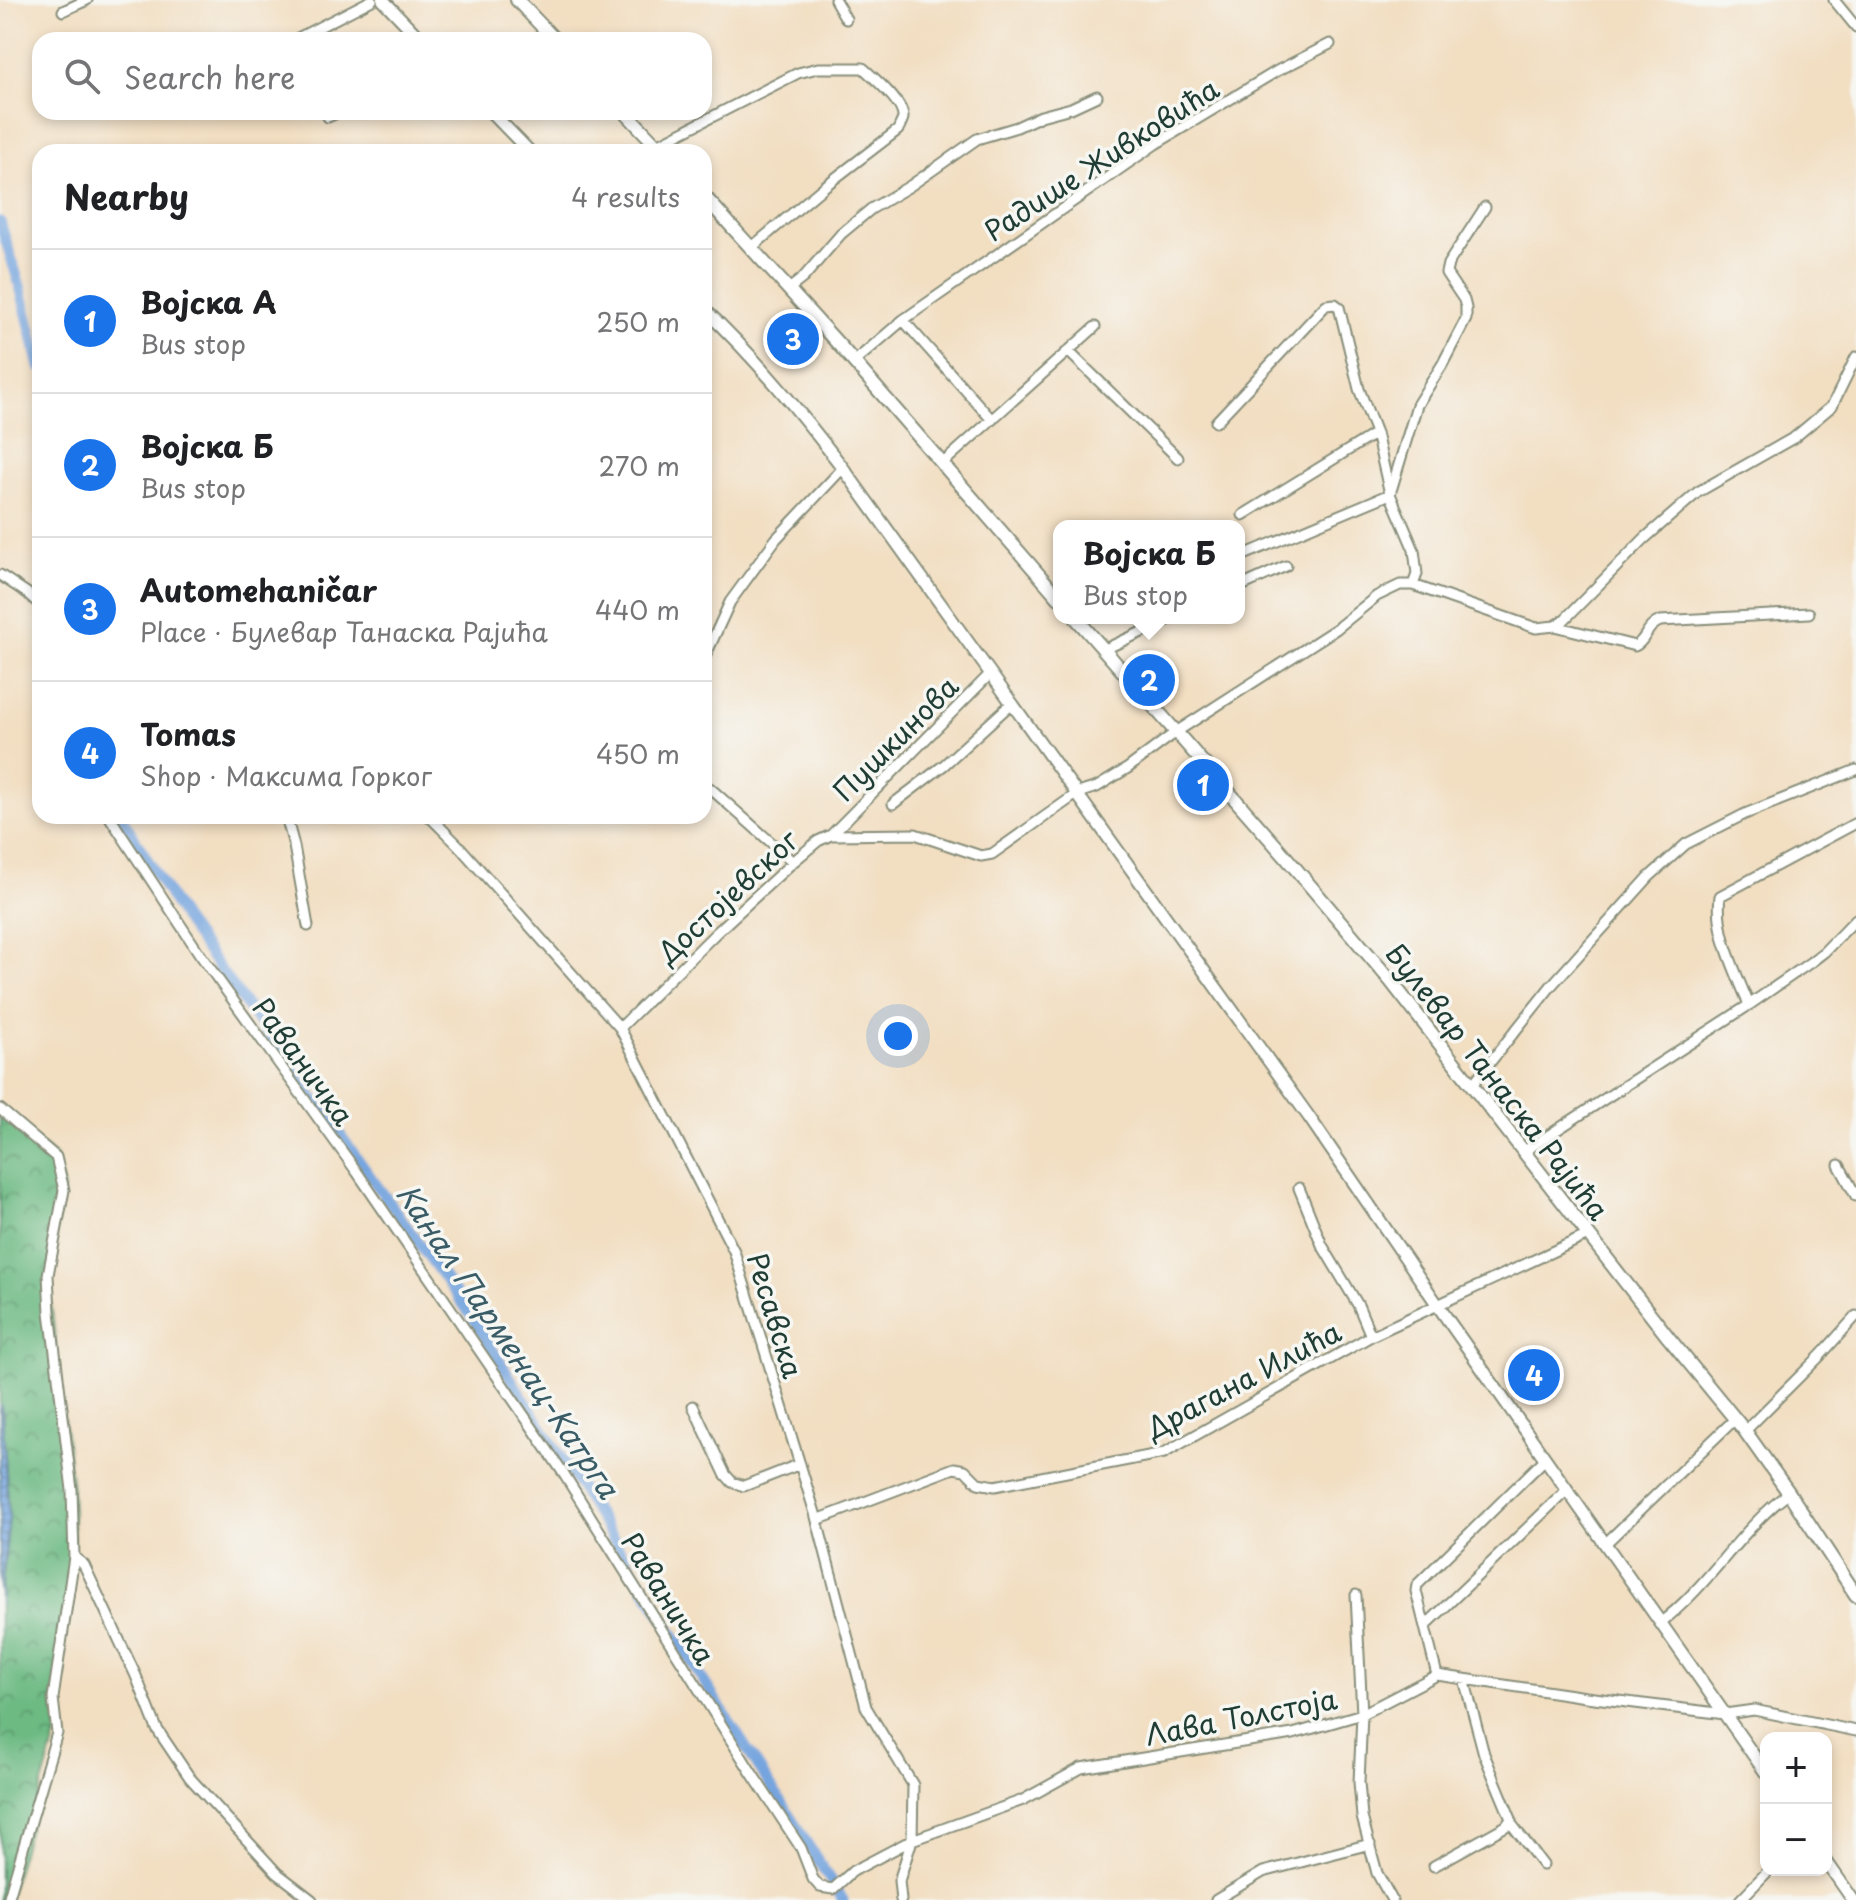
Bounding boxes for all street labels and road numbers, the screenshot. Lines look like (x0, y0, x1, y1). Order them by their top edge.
street label: Радише Живковића (975, 67, 1227, 251)
street label: Пушкинова (822, 665, 968, 811)
street label: Достојевског (646, 819, 808, 974)
street label: Булевар Танаска Рајића (1376, 933, 1620, 1229)
street label: Раваничка (243, 988, 365, 1134)
street label: Ресавска (737, 1247, 816, 1384)
street label: Драгана Илића (1137, 1309, 1348, 1449)
street label: Раваничка (611, 1523, 727, 1673)
street label: Лава Толстоја (1142, 1676, 1341, 1756)

